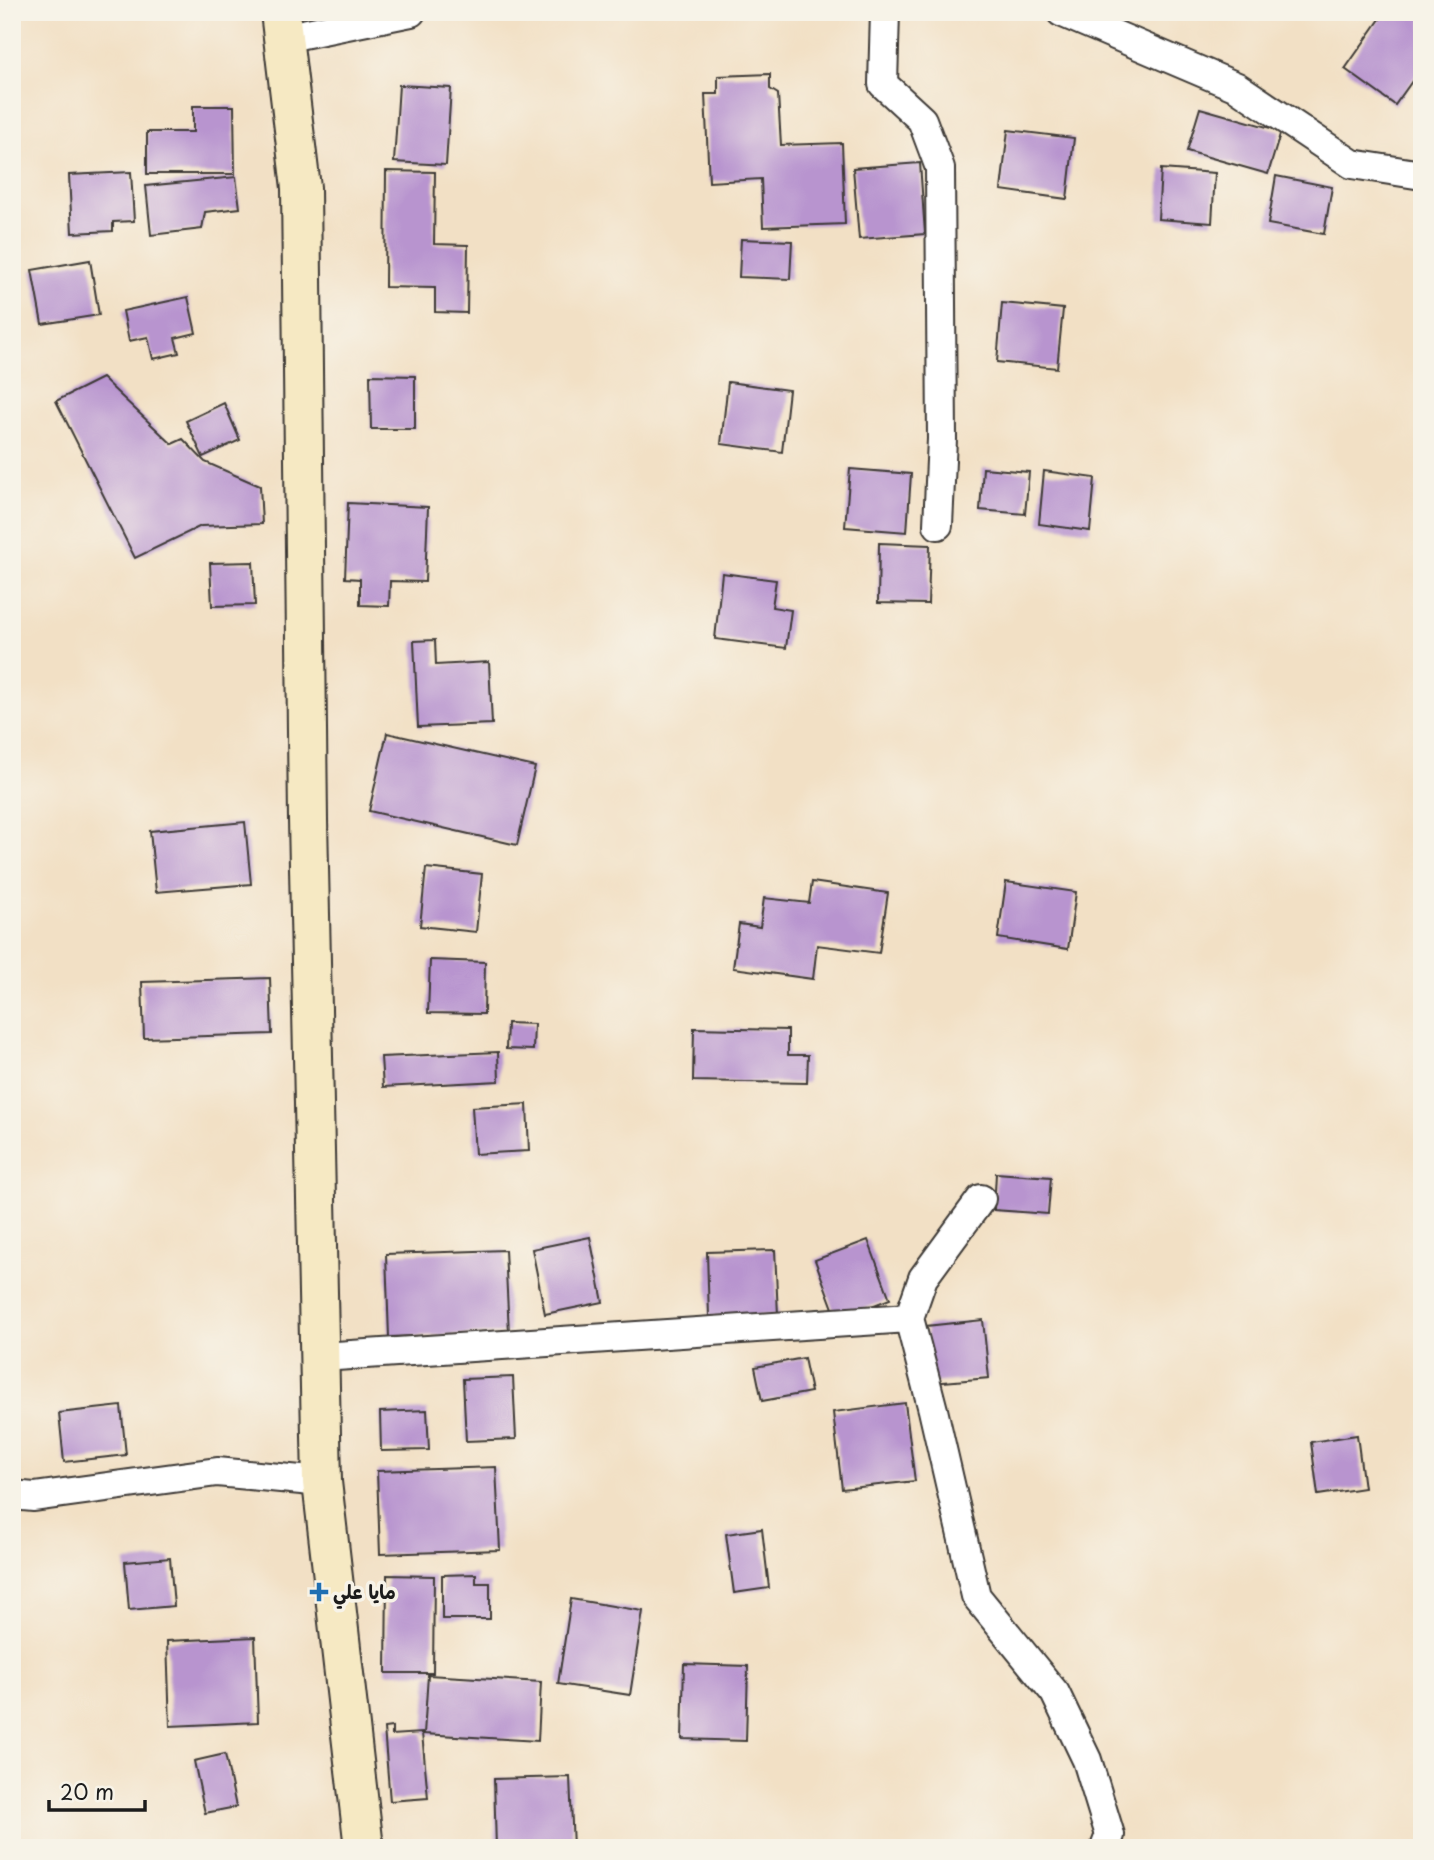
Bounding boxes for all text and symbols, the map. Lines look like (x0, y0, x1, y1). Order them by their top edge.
place label: مايا علي (333, 1577, 396, 1609)
marker: مايا علي (311, 1584, 327, 1600)
scale bar (49, 1769, 145, 1813)
text: 20 m (60, 1775, 114, 1807)

